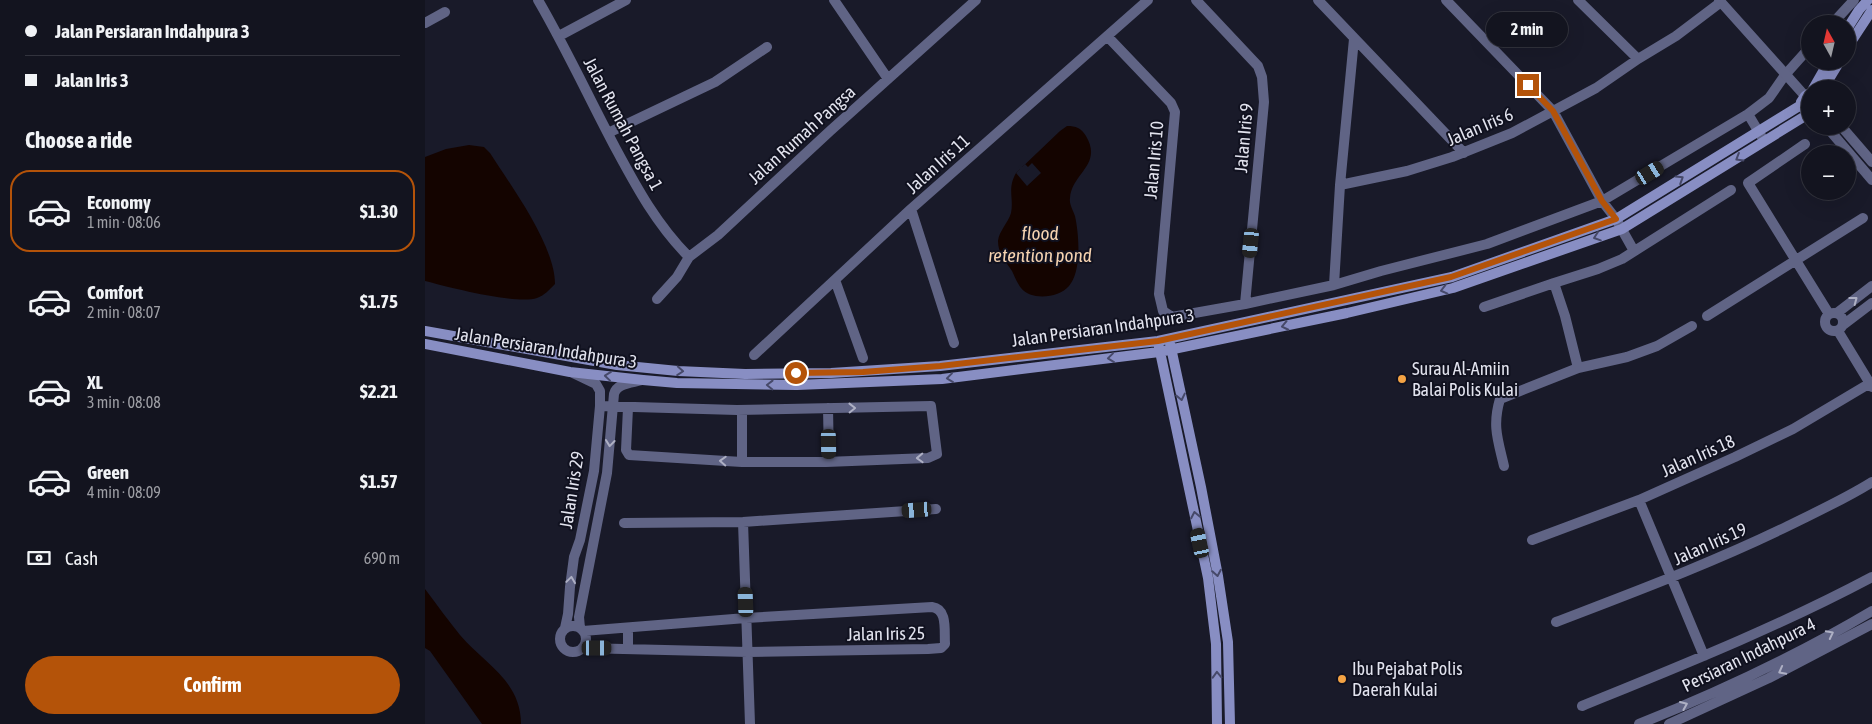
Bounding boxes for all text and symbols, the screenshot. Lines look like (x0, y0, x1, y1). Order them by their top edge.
callout: 2 min (1487, 12, 1569, 48)
north arrow (1801, 15, 1856, 70)
map controls (1801, 15, 1856, 200)
text: Jalan Persiaran Indahpura 3 (55, 20, 250, 42)
text: 2 min (1511, 20, 1543, 38)
street label: Jalan Rumah Pangsa 1 (580, 54, 667, 194)
text: Jalan Iris 3 (55, 69, 129, 91)
route end (1517, 74, 1539, 96)
button: + (1801, 80, 1856, 135)
street label: Jalan Rumah Pangsa (744, 81, 859, 188)
street label: Jalan Iris 9 (1230, 102, 1257, 174)
street label: Jalan Iris 6 (1444, 103, 1516, 150)
street label: Jalan Iris 10 (1140, 120, 1167, 200)
text: Choose a ride (25, 127, 132, 153)
street label: Jalan Iris 11 (902, 130, 974, 198)
button: − (1801, 145, 1856, 200)
one-way arrow (1735, 152, 1744, 161)
car (1633, 159, 1666, 187)
one-way arrow (1675, 176, 1684, 186)
icon: car (27, 189, 72, 234)
text: Economy (87, 191, 151, 213)
text: $1.30 (360, 200, 398, 222)
text: 1 min · 08:06 (87, 213, 161, 231)
water label: flood retention pond (988, 222, 1092, 266)
car (1241, 227, 1260, 259)
one-way arrow (1594, 231, 1602, 241)
icon: car (27, 279, 72, 324)
text: Comfort (87, 281, 143, 303)
one-way arrow (1439, 284, 1448, 295)
text: $1.75 (360, 290, 398, 312)
one-way arrow (1848, 297, 1858, 306)
text: 2 min · 08:07 (87, 303, 161, 321)
street label: Jalan Persiaran Indahpura 3 (1010, 304, 1196, 351)
one-way arrow (1281, 321, 1290, 331)
street label: Jalan Persiaran Indahpura 3 (453, 323, 639, 372)
one-way arrow (1107, 352, 1115, 363)
place label: Surau Al-Amiin Balai Polis Kulai (1412, 358, 1518, 400)
route start (785, 362, 807, 384)
one-way arrow (677, 365, 685, 376)
icon: car (27, 369, 72, 414)
text: XL (87, 371, 103, 393)
one-way arrow (604, 371, 612, 382)
one-way arrow (946, 372, 954, 383)
marker: Surau Al-Amiin Balai Polis Kulai (1396, 373, 1408, 385)
one-way arrow (766, 379, 774, 390)
text: $2.21 (360, 380, 398, 402)
text: 3 min · 08:08 (87, 393, 161, 411)
one-way arrow (1175, 393, 1186, 401)
one-way arrow (848, 402, 856, 413)
car (821, 429, 836, 459)
street label: Jalan Iris 18 (1658, 430, 1738, 481)
one-way arrow (604, 439, 615, 447)
street label: Jalan Iris 29 (555, 450, 588, 530)
one-way arrow (916, 453, 924, 464)
one-way arrow (719, 455, 727, 466)
icon: car (27, 459, 72, 504)
text: Green (87, 461, 129, 483)
text: $1.57 (360, 470, 398, 492)
text: 4 min · 08:09 (87, 483, 161, 501)
car (901, 501, 932, 519)
one-way arrow (1190, 510, 1200, 519)
street label: Jalan Iris 19 (1670, 518, 1750, 569)
car (1189, 527, 1210, 559)
icon: cash (25, 544, 53, 572)
text: Cash (65, 547, 98, 569)
text: 690 m (364, 549, 400, 567)
one-way arrow (1212, 569, 1222, 578)
one-way arrow (565, 576, 576, 584)
car (737, 587, 754, 617)
street label: Persiaran Indahpura 4 (1679, 613, 1819, 696)
street label: Jalan Iris 25 (847, 622, 925, 645)
one-way arrow (1825, 630, 1834, 640)
car (582, 641, 612, 656)
button: Confirm (25, 656, 400, 714)
place label: Ibu Pejabat Polis Daerah Kulai (1352, 658, 1463, 700)
one-way arrow (1779, 665, 1788, 675)
one-way arrow (1212, 671, 1222, 679)
marker: Ibu Pejabat Polis Daerah Kulai (1336, 673, 1348, 685)
one-way arrow (1679, 701, 1688, 712)

